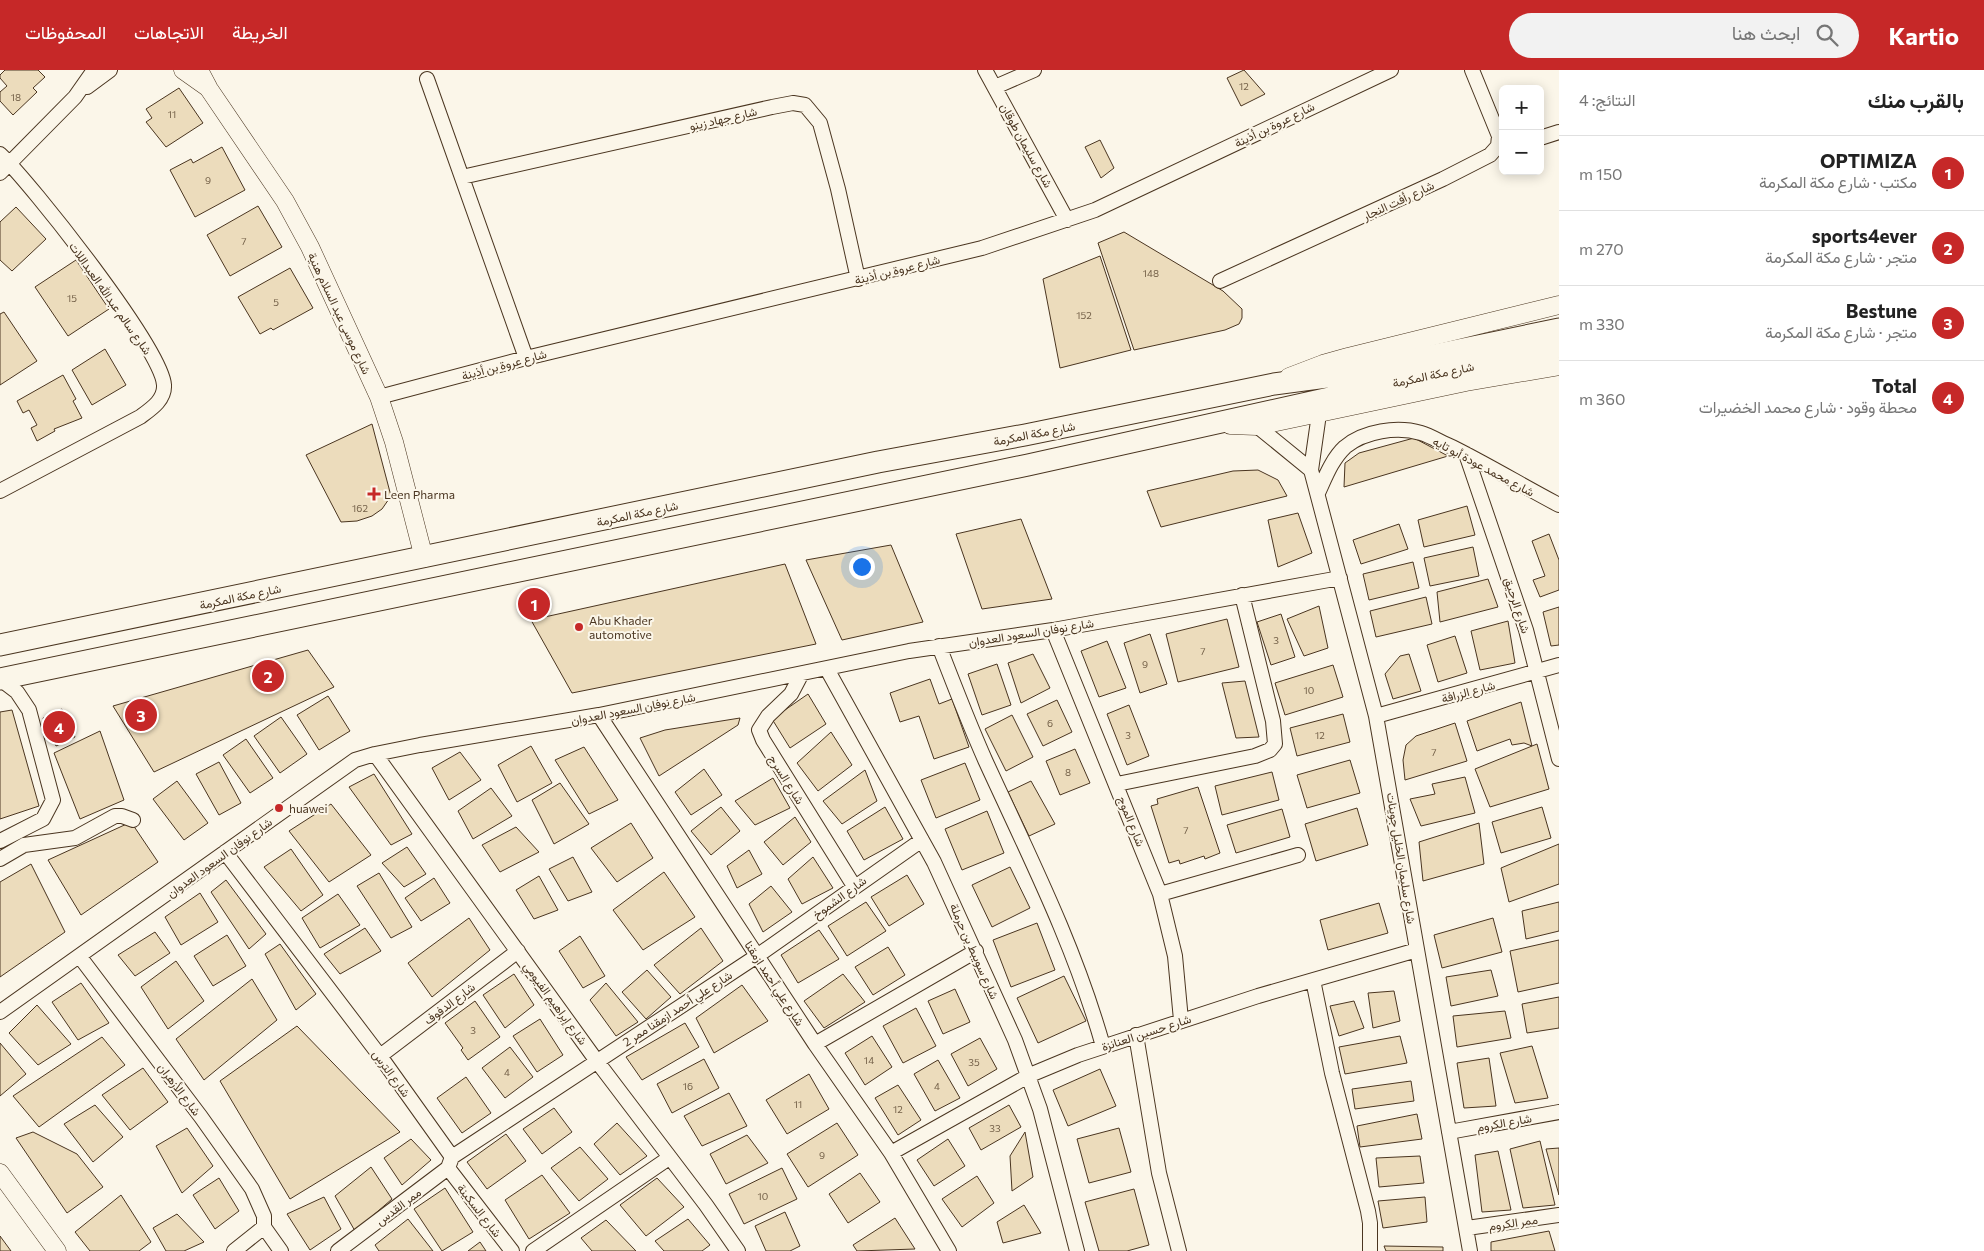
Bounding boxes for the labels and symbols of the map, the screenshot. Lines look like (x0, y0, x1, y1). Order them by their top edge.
house number: 12 (1239, 80, 1249, 92)
house number: 18 (11, 91, 21, 103)
street label: شارع عروة بن أذينة (1232, 99, 1318, 152)
street label: شارع سليمان طوقان (995, 100, 1056, 191)
street label: شارع جهاد زينو (688, 103, 759, 135)
house number: 11 (168, 108, 176, 120)
house number: 9 (205, 174, 211, 186)
street label: شارع رأفت النجار (1359, 177, 1437, 226)
house number: 7 (241, 235, 247, 247)
street label: شارع سالم عبدالله العبداللات (64, 239, 155, 359)
street label: شارع موسى عبد السلام هنية (303, 250, 374, 377)
street label: شارع عروة بن أذينة (853, 252, 942, 289)
house number: 148 (1143, 267, 1159, 279)
house number: 15 (67, 292, 77, 304)
house number: 5 (273, 296, 279, 308)
house number: 152 (1076, 309, 1092, 321)
street label: شارع عروة بن أذينة (460, 346, 549, 385)
street label: شارع مكة المكرمة (1391, 359, 1476, 392)
street label: شارع مكة المكرمة (992, 418, 1077, 451)
street label: شارع محمد عودة أبو تايه (1429, 433, 1537, 501)
place label: Leen Pharma (384, 487, 455, 501)
marker: Leen Pharma (368, 488, 380, 500)
street label: شارع مكة المكرمة (595, 498, 680, 531)
house number: 162 (352, 502, 368, 514)
your location (849, 554, 875, 580)
street label: شارع الرحيق (1500, 575, 1534, 636)
street label: شارع مكة المكرمة (198, 581, 283, 614)
pin: 1 (518, 585, 550, 623)
place label: Abu Khader automotive (589, 613, 653, 641)
street label: شارع نوفان السعود العدوان (967, 615, 1095, 652)
marker: Abu Khader automotive (573, 621, 585, 633)
house number: 3 (1273, 634, 1279, 646)
house number: 7 (1200, 645, 1206, 657)
pin: 2 (252, 657, 284, 695)
house number: 9 (1142, 658, 1148, 670)
street label: شارع الزرافة (1440, 677, 1497, 708)
house number: 10 (1304, 684, 1314, 696)
street label: شارع نوفان السعود العدوان (570, 689, 697, 730)
pin: 3 (125, 696, 157, 734)
pin: 4 (43, 708, 75, 746)
house number: 6 (1047, 717, 1053, 729)
house number: 3 (1125, 729, 1131, 741)
house number: 12 (1315, 729, 1325, 741)
house number: 7 (1431, 746, 1437, 758)
street label: شارع السرج (764, 752, 808, 808)
house number: 8 (1065, 766, 1071, 778)
street label: شارع سليمان الخليل جوينات (1382, 791, 1419, 925)
street label: شارع الموج (1113, 794, 1148, 849)
place label: huawei (289, 801, 328, 815)
marker: huawei (273, 802, 285, 814)
street label: شارع نوفان السعود العدوان (164, 814, 276, 902)
house number: 7 (1183, 824, 1189, 836)
street label: شارع الشموخ (809, 873, 870, 924)
street label: شارع سويبط بن حرملة (945, 901, 1002, 1002)
street label: شارع علي أحمد ازمقنا (739, 938, 808, 1030)
street label: شارع إبراهيم الفيومي (518, 959, 591, 1049)
street label: شارع علي أحمد ازمقنا ممر 2 (620, 967, 737, 1052)
street label: شارع الدفوف (421, 979, 479, 1029)
street label: شارع حسين العنانزة (1099, 1011, 1193, 1056)
house number: 3 (470, 1024, 476, 1036)
street label: شارع الترس (368, 1047, 414, 1101)
house number: 14 (864, 1054, 874, 1066)
house number: 35 (968, 1056, 980, 1068)
street label: شارع الأزهران (153, 1060, 204, 1120)
house number: 4 (504, 1066, 510, 1078)
house number: 16 (683, 1080, 693, 1092)
house number: 4 (934, 1080, 940, 1092)
house number: 11 (794, 1098, 802, 1110)
house number: 12 (893, 1103, 903, 1115)
street label: شارع الكروم (1475, 1110, 1533, 1137)
house number: 33 (989, 1122, 1001, 1134)
house number: 9 (819, 1149, 825, 1161)
street label: شارع السكينة (453, 1181, 505, 1241)
street label: ممر القدس (373, 1184, 425, 1229)
house number: 10 (758, 1190, 768, 1202)
street label: ممر الكروم (1488, 1212, 1539, 1234)

